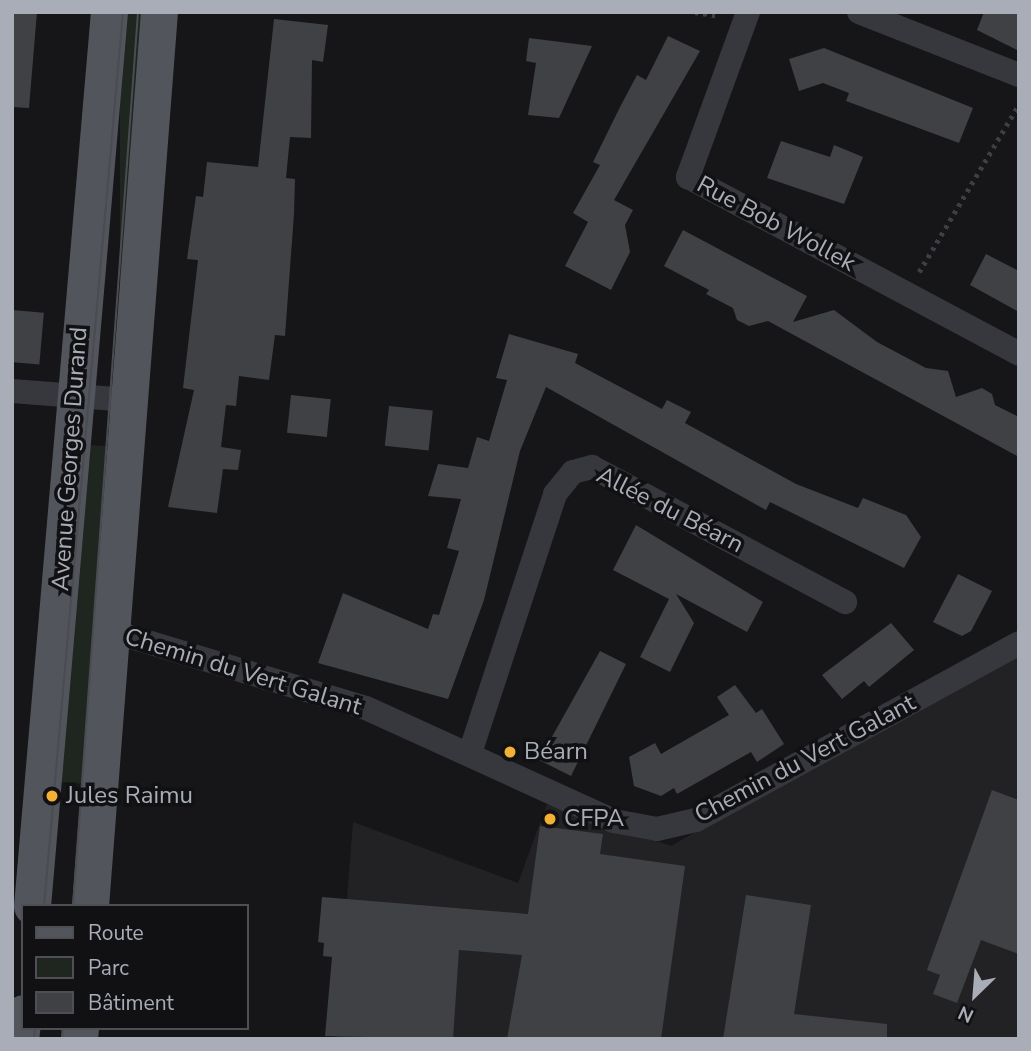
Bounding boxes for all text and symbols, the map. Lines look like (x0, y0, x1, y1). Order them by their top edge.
street label: Rue Bob Wollek (692, 170, 860, 278)
street label: Avenue Georges Durand (46, 326, 94, 592)
street label: Allée du Béarn (592, 461, 748, 559)
street label: Chemin du Vert Galant (121, 622, 365, 722)
street label: Chemin du Vert Galant (690, 689, 920, 829)
place label: Béarn (524, 738, 588, 766)
marker: Béarn (502, 744, 518, 760)
place label: Jules Raimu (66, 782, 193, 810)
marker: Jules Raimu (44, 788, 60, 804)
place label: CFPA (564, 805, 624, 833)
marker: CFPA (542, 811, 558, 827)
legend (21, 904, 248, 1030)
text: Route (88, 919, 144, 947)
text: Parc (88, 954, 129, 982)
north arrow (940, 960, 1010, 1030)
text: Bâtiment (88, 989, 174, 1017)
text: N (954, 999, 978, 1029)

